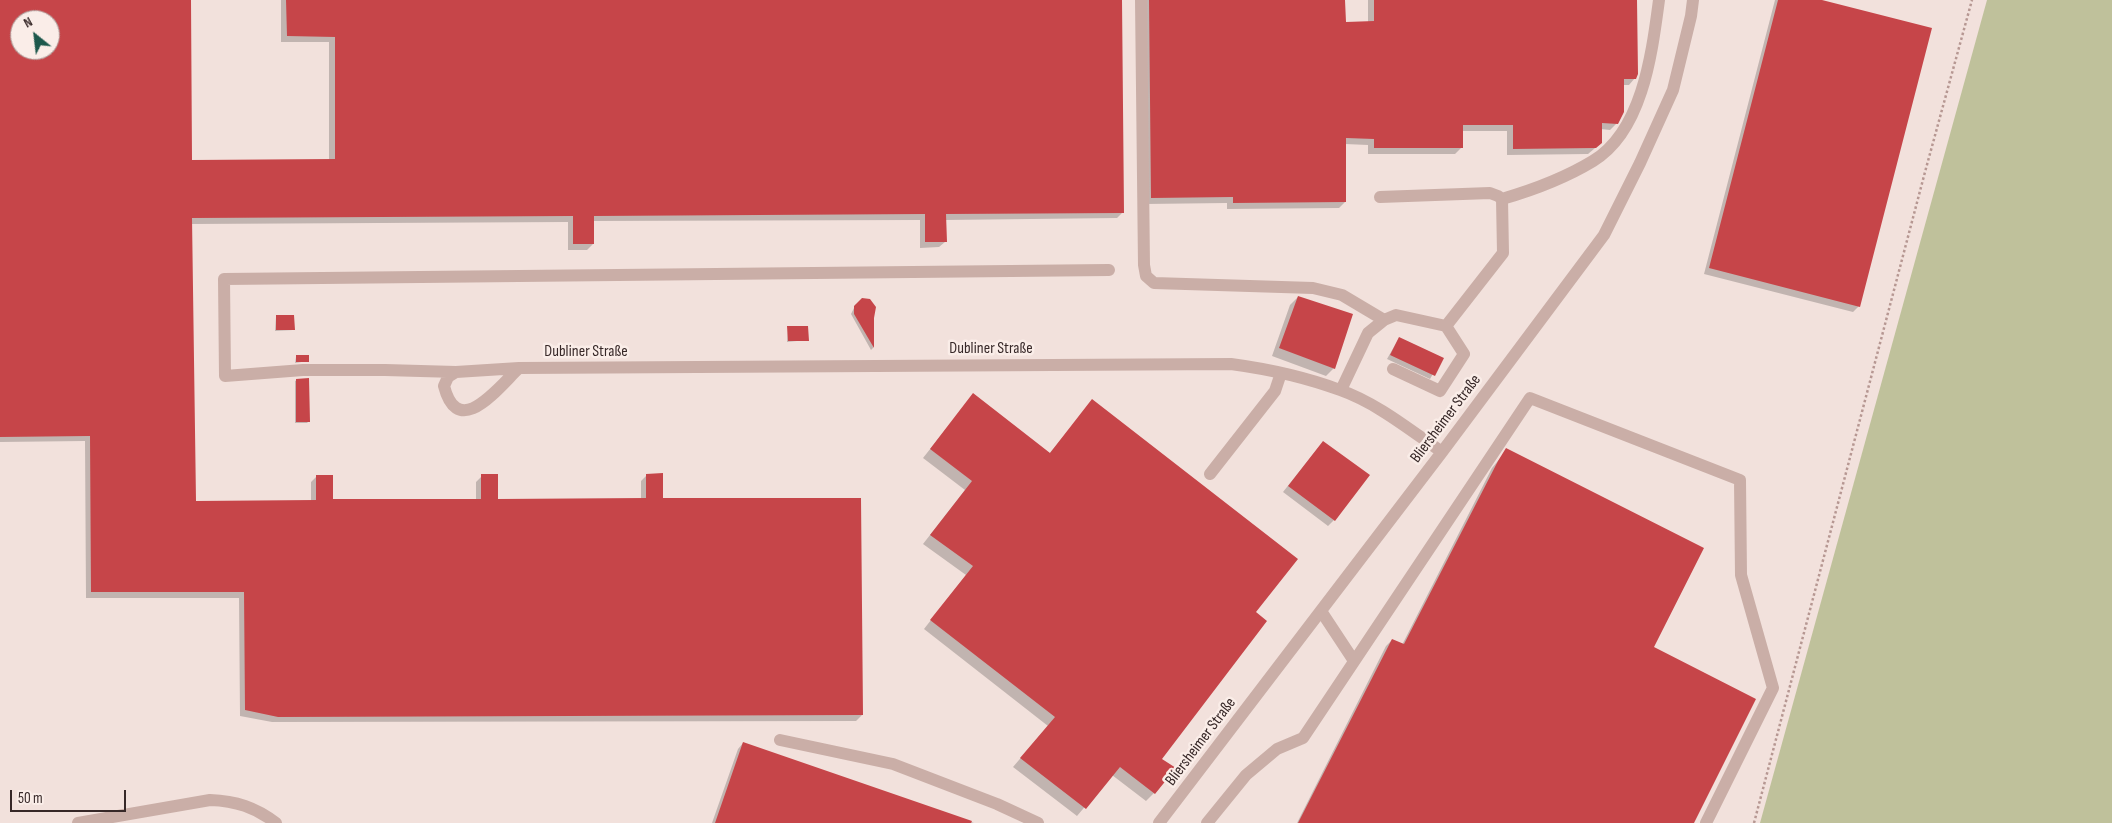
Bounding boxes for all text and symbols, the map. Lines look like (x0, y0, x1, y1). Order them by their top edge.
north arrow (10, 10, 60, 60)
text: N (21, 13, 35, 32)
street label: Dubliner Straße (949, 339, 1033, 359)
street label: Dubliner Straße (544, 342, 628, 362)
street label: Bliersheimer Straße (1407, 371, 1485, 467)
street label: Bliersheimer Straße (1162, 694, 1240, 790)
scale bar (12, 780, 129, 812)
text: 50 m (18, 789, 43, 808)

